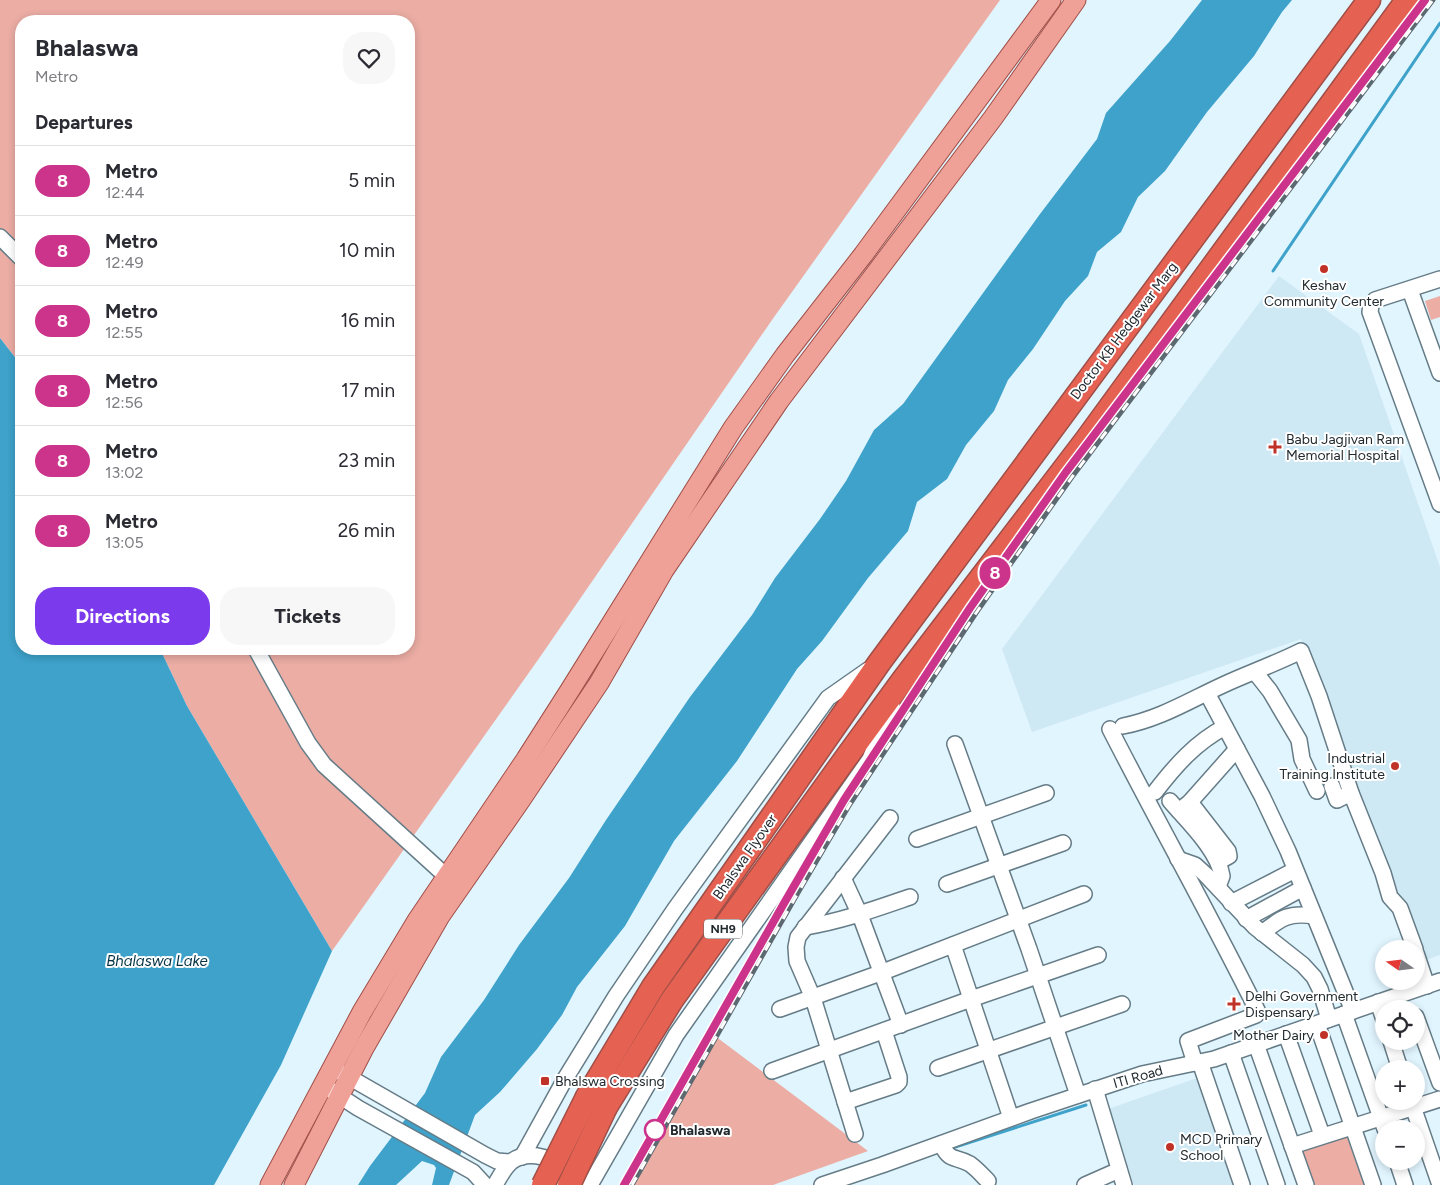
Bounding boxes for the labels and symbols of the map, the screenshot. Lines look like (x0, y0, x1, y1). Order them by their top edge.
street label: Doctor KB Hedgewar Marg (1067, 259, 1181, 403)
marker: Keshav Community Center (1318, 263, 1330, 275)
place label: Keshav Community Center (1264, 277, 1384, 310)
place label: Babu Jagjivan Ram Memorial Hospital (1286, 431, 1404, 464)
marker: Babu Jagjivan Ram Memorial Hospital (1268, 440, 1282, 454)
line badge: 8 (979, 557, 1011, 589)
place label: Industrial Training Institute (1280, 750, 1385, 783)
marker: Industrial Training Institute (1389, 760, 1401, 772)
street label: Bhalswa Flyover (709, 811, 781, 903)
road number: NH9 (704, 920, 742, 939)
north arrow (1375, 940, 1425, 990)
water label: Bhalaswa Lake (106, 952, 208, 970)
place label: Delhi Government Dispensary (1245, 988, 1358, 1021)
marker: Delhi Government Dispensary (1227, 997, 1241, 1011)
place label: Mother Dairy (1233, 1027, 1315, 1044)
marker: Mother Dairy (1318, 1029, 1330, 1041)
street label: ITI Road (1111, 1062, 1165, 1092)
place label: Bhalswa Crossing (555, 1073, 665, 1090)
marker: Bhalswa Crossing (539, 1075, 551, 1087)
marker: Bhalaswa (644, 1119, 666, 1141)
place label: Bhalaswa (670, 1122, 730, 1139)
place label: MCD Primary School (1180, 1131, 1263, 1164)
marker: MCD Primary School (1164, 1141, 1176, 1153)

